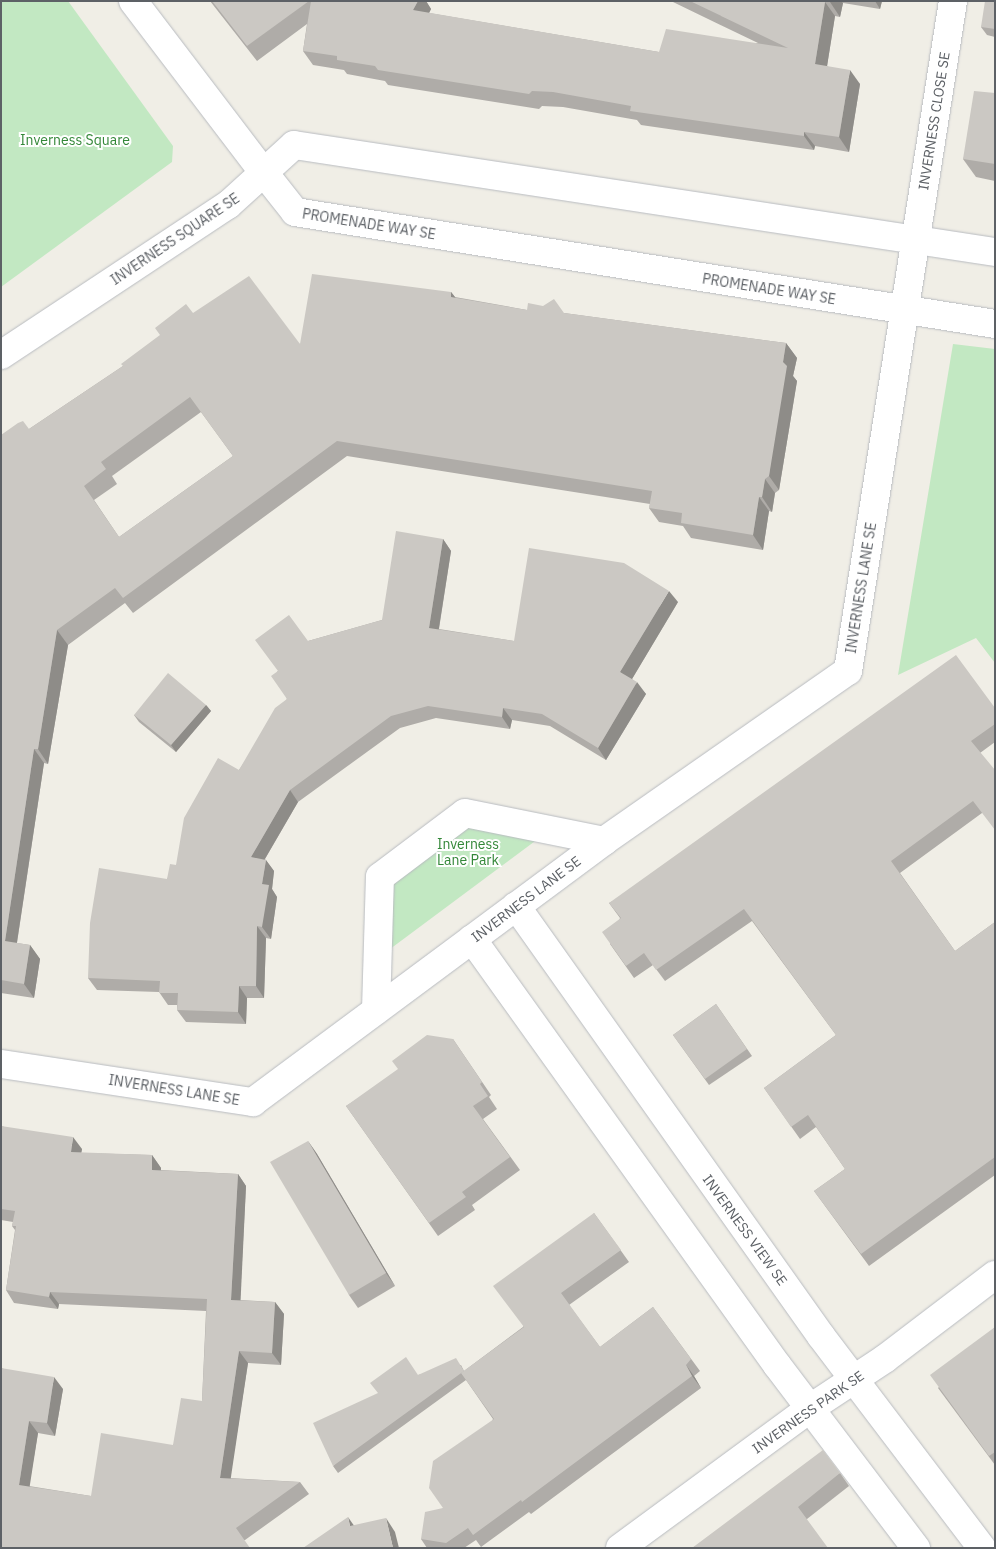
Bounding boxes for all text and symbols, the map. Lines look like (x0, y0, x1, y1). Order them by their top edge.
street label: INVERNESS CLOSE SE (915, 51, 953, 191)
park label: Inverness Square (20, 132, 130, 148)
street label: INVERNESS SQUARE SE (107, 190, 243, 288)
street label: PROMENADE WAY SE (301, 205, 437, 243)
street label: PROMENADE WAY SE (701, 270, 837, 308)
street label: INVERNESS LANE SE (842, 521, 880, 655)
park label: Inverness Lane Park (437, 836, 499, 869)
street label: INVERNESS LANE SE (468, 852, 584, 946)
street label: INVERNESS LANE SE (107, 1071, 241, 1109)
street label: INVERNESS VIEW SE (699, 1171, 791, 1289)
street label: INVERNESS PARK SE (749, 1367, 867, 1457)

